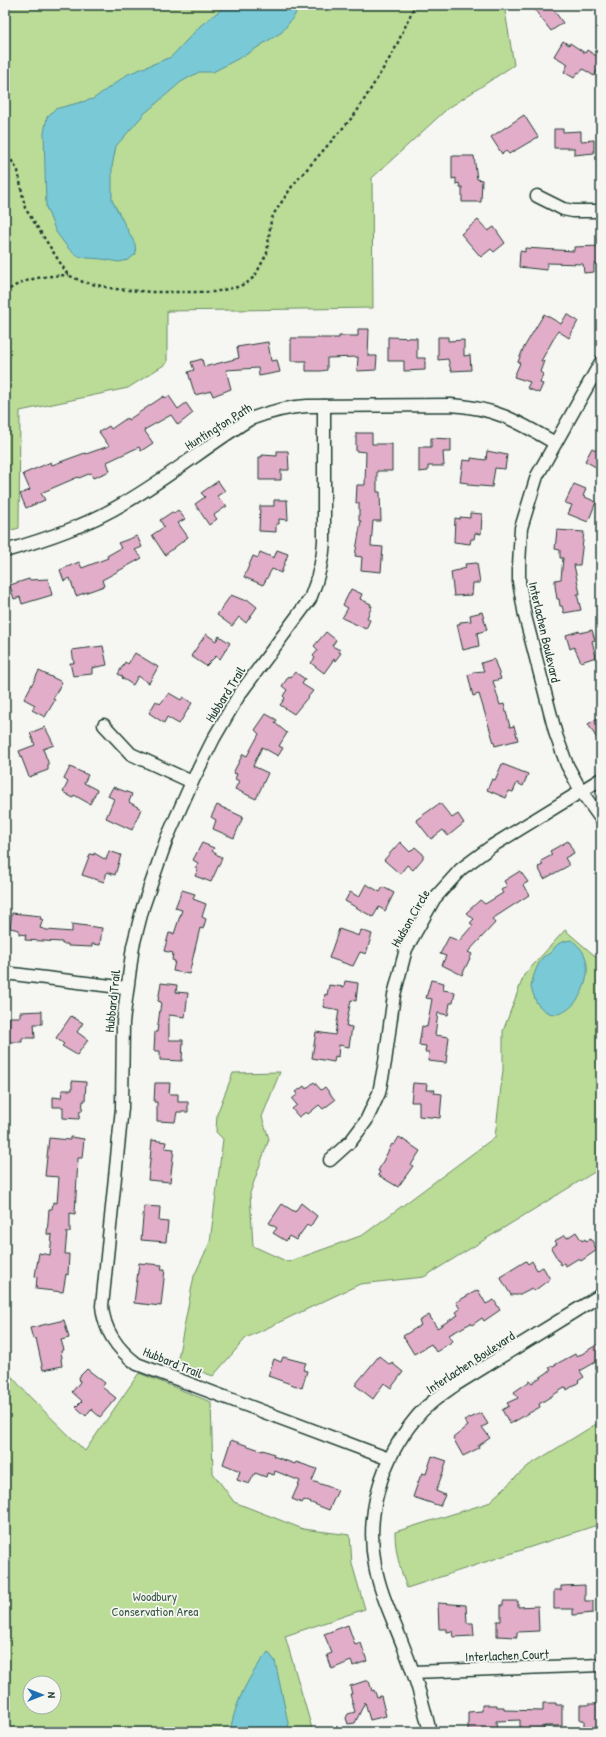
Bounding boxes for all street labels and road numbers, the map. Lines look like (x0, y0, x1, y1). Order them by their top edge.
street label: Huntington Path (181, 398, 255, 454)
street label: Interlachen Boulevard (525, 580, 565, 684)
street label: Hubbard Trail (201, 662, 250, 725)
street label: Hudson Circle (386, 886, 434, 950)
street label: Hubbard Trail (100, 968, 124, 1033)
street label: Interlachen Boulevard (422, 1326, 518, 1398)
street label: Hubbard Trail (141, 1342, 206, 1382)
street label: Interlachen Court (465, 1645, 550, 1665)

